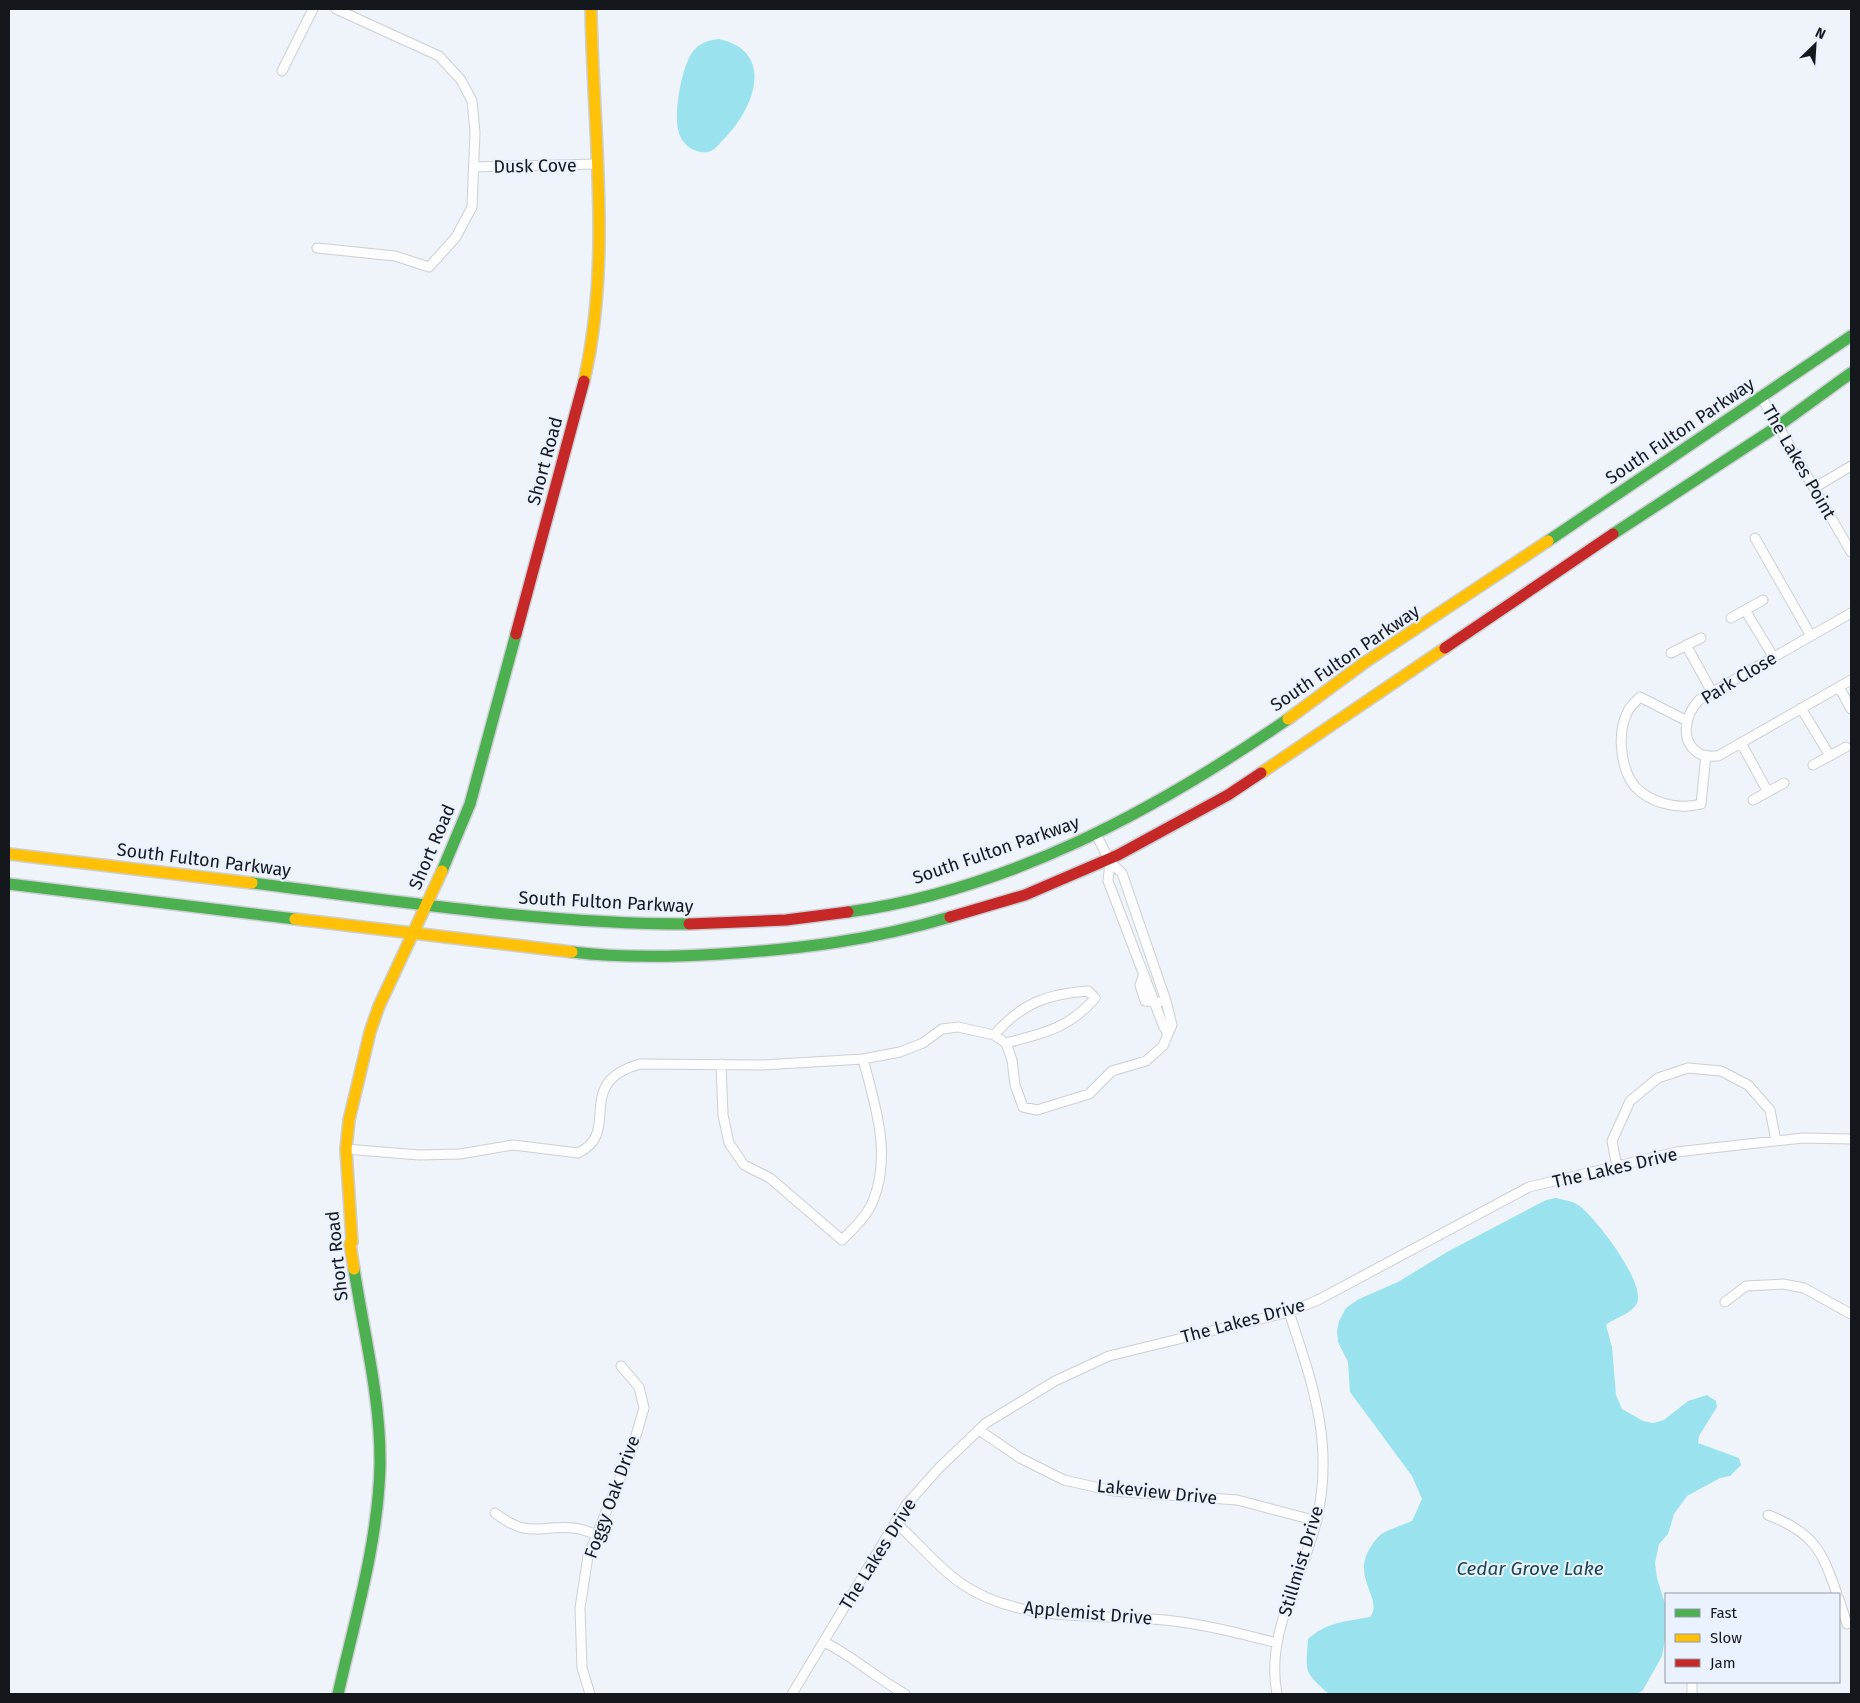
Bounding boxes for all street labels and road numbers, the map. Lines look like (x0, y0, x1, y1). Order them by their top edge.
street label: Dusk Cove (493, 154, 577, 178)
street label: South Fulton Parkway (1601, 373, 1759, 489)
street label: The Lakes Point (1758, 401, 1841, 523)
street label: Short Road (523, 414, 567, 508)
street label: South Fulton Parkway (1266, 600, 1424, 716)
street label: Park Close (1697, 647, 1781, 709)
street label: Short Road (404, 801, 460, 893)
street label: South Fulton Parkway (910, 811, 1082, 889)
street label: South Fulton Parkway (116, 838, 292, 882)
street label: South Fulton Parkway (518, 886, 694, 918)
street label: The Lakes Drive (1551, 1143, 1679, 1193)
street label: Short Road (321, 1210, 353, 1302)
street label: The Lakes Drive (1179, 1294, 1307, 1348)
street label: Foggy Oak Drive (580, 1432, 644, 1562)
street label: Lakeview Drive (1096, 1475, 1218, 1509)
street label: The Lakes Drive (835, 1494, 921, 1614)
street label: Stillmist Drive (1274, 1503, 1328, 1619)
street label: Applemist Drive (1023, 1596, 1153, 1630)

